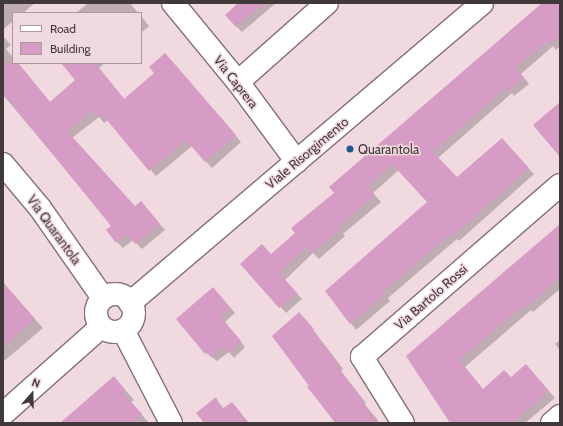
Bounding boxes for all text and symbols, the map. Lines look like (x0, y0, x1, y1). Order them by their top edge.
legend (12, 12, 142, 64)
text: Road (50, 21, 76, 36)
text: Building (50, 41, 91, 56)
street label: Via Caprera (211, 52, 261, 112)
street label: Viale Risorgimento (262, 114, 352, 192)
place label: Quarantola (358, 141, 419, 157)
marker: Quarantola (345, 144, 355, 154)
street label: Via Quarantola (24, 192, 84, 268)
street label: Via Bartolo Rossi (391, 261, 471, 333)
north arrow (12, 374, 52, 414)
text: N (30, 375, 42, 391)

